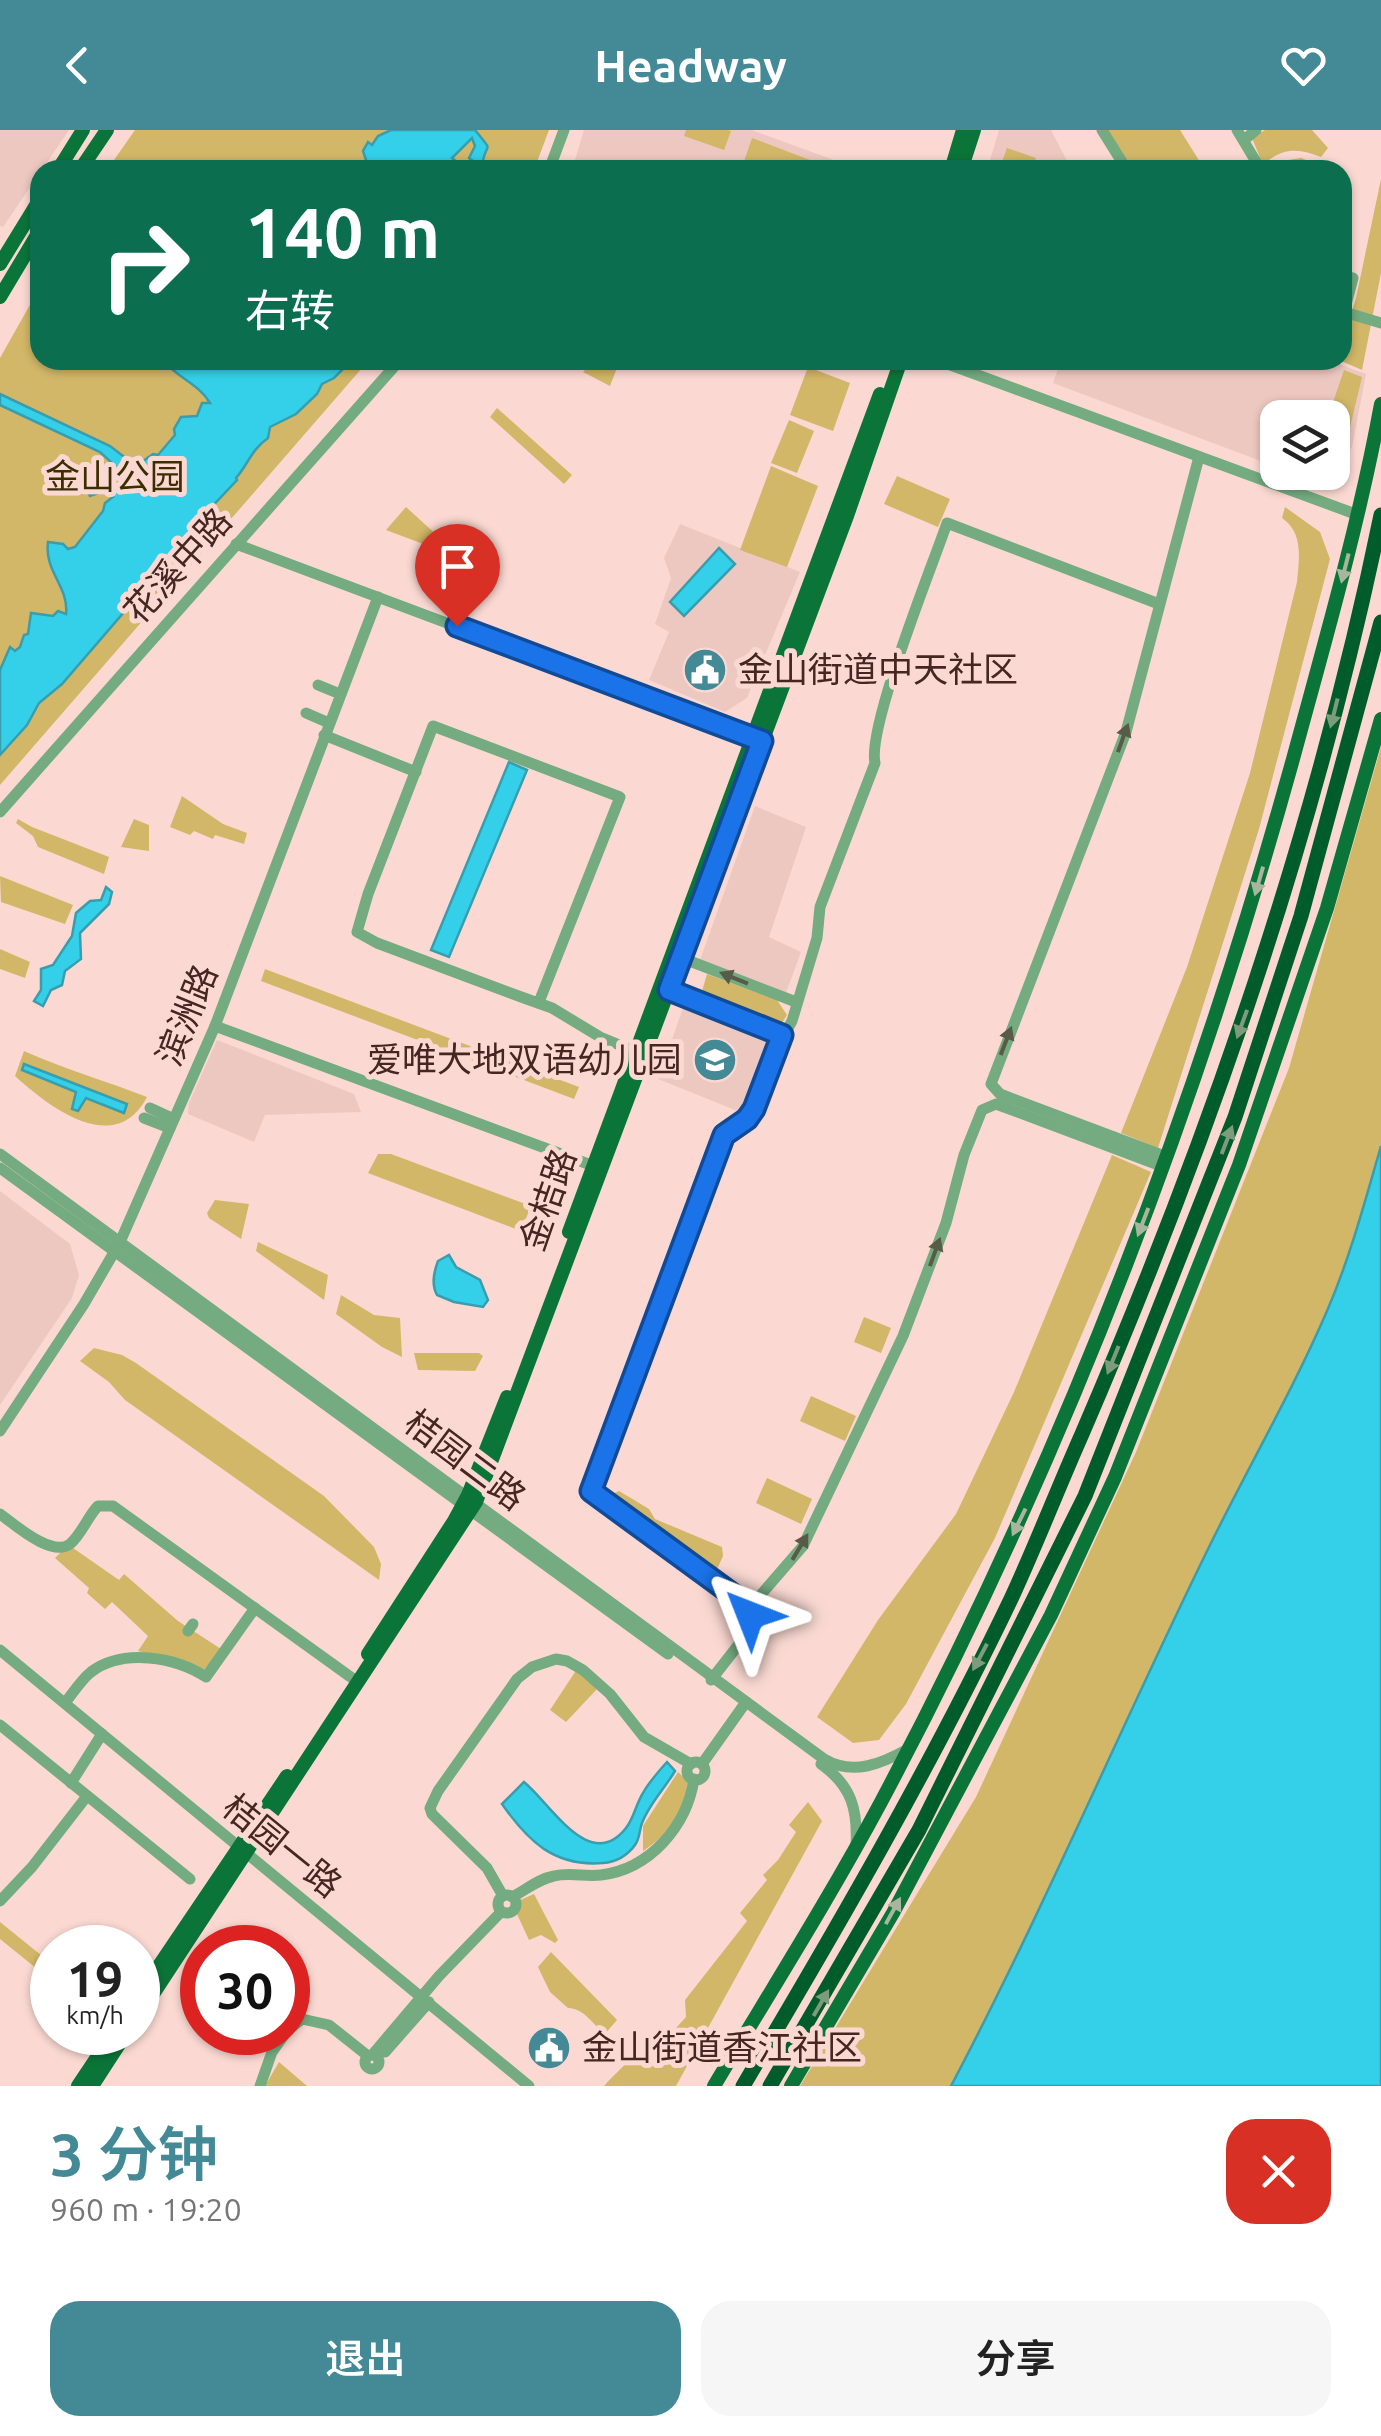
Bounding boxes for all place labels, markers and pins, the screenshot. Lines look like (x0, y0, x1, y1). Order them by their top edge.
pin (415, 524, 500, 627)
public building icon: 金山街道中天社区 (682, 647, 728, 693)
place label: 金山街道中天社区 (738, 649, 1018, 689)
school or university icon: 爱唯大地双语幼儿园 (692, 1037, 738, 1083)
place label: 爱唯大地双语幼儿园 (367, 1039, 682, 1079)
public building icon: 金山街道香江社区 (526, 2025, 572, 2071)
place label: 金山街道香江社区 (582, 2027, 862, 2067)

